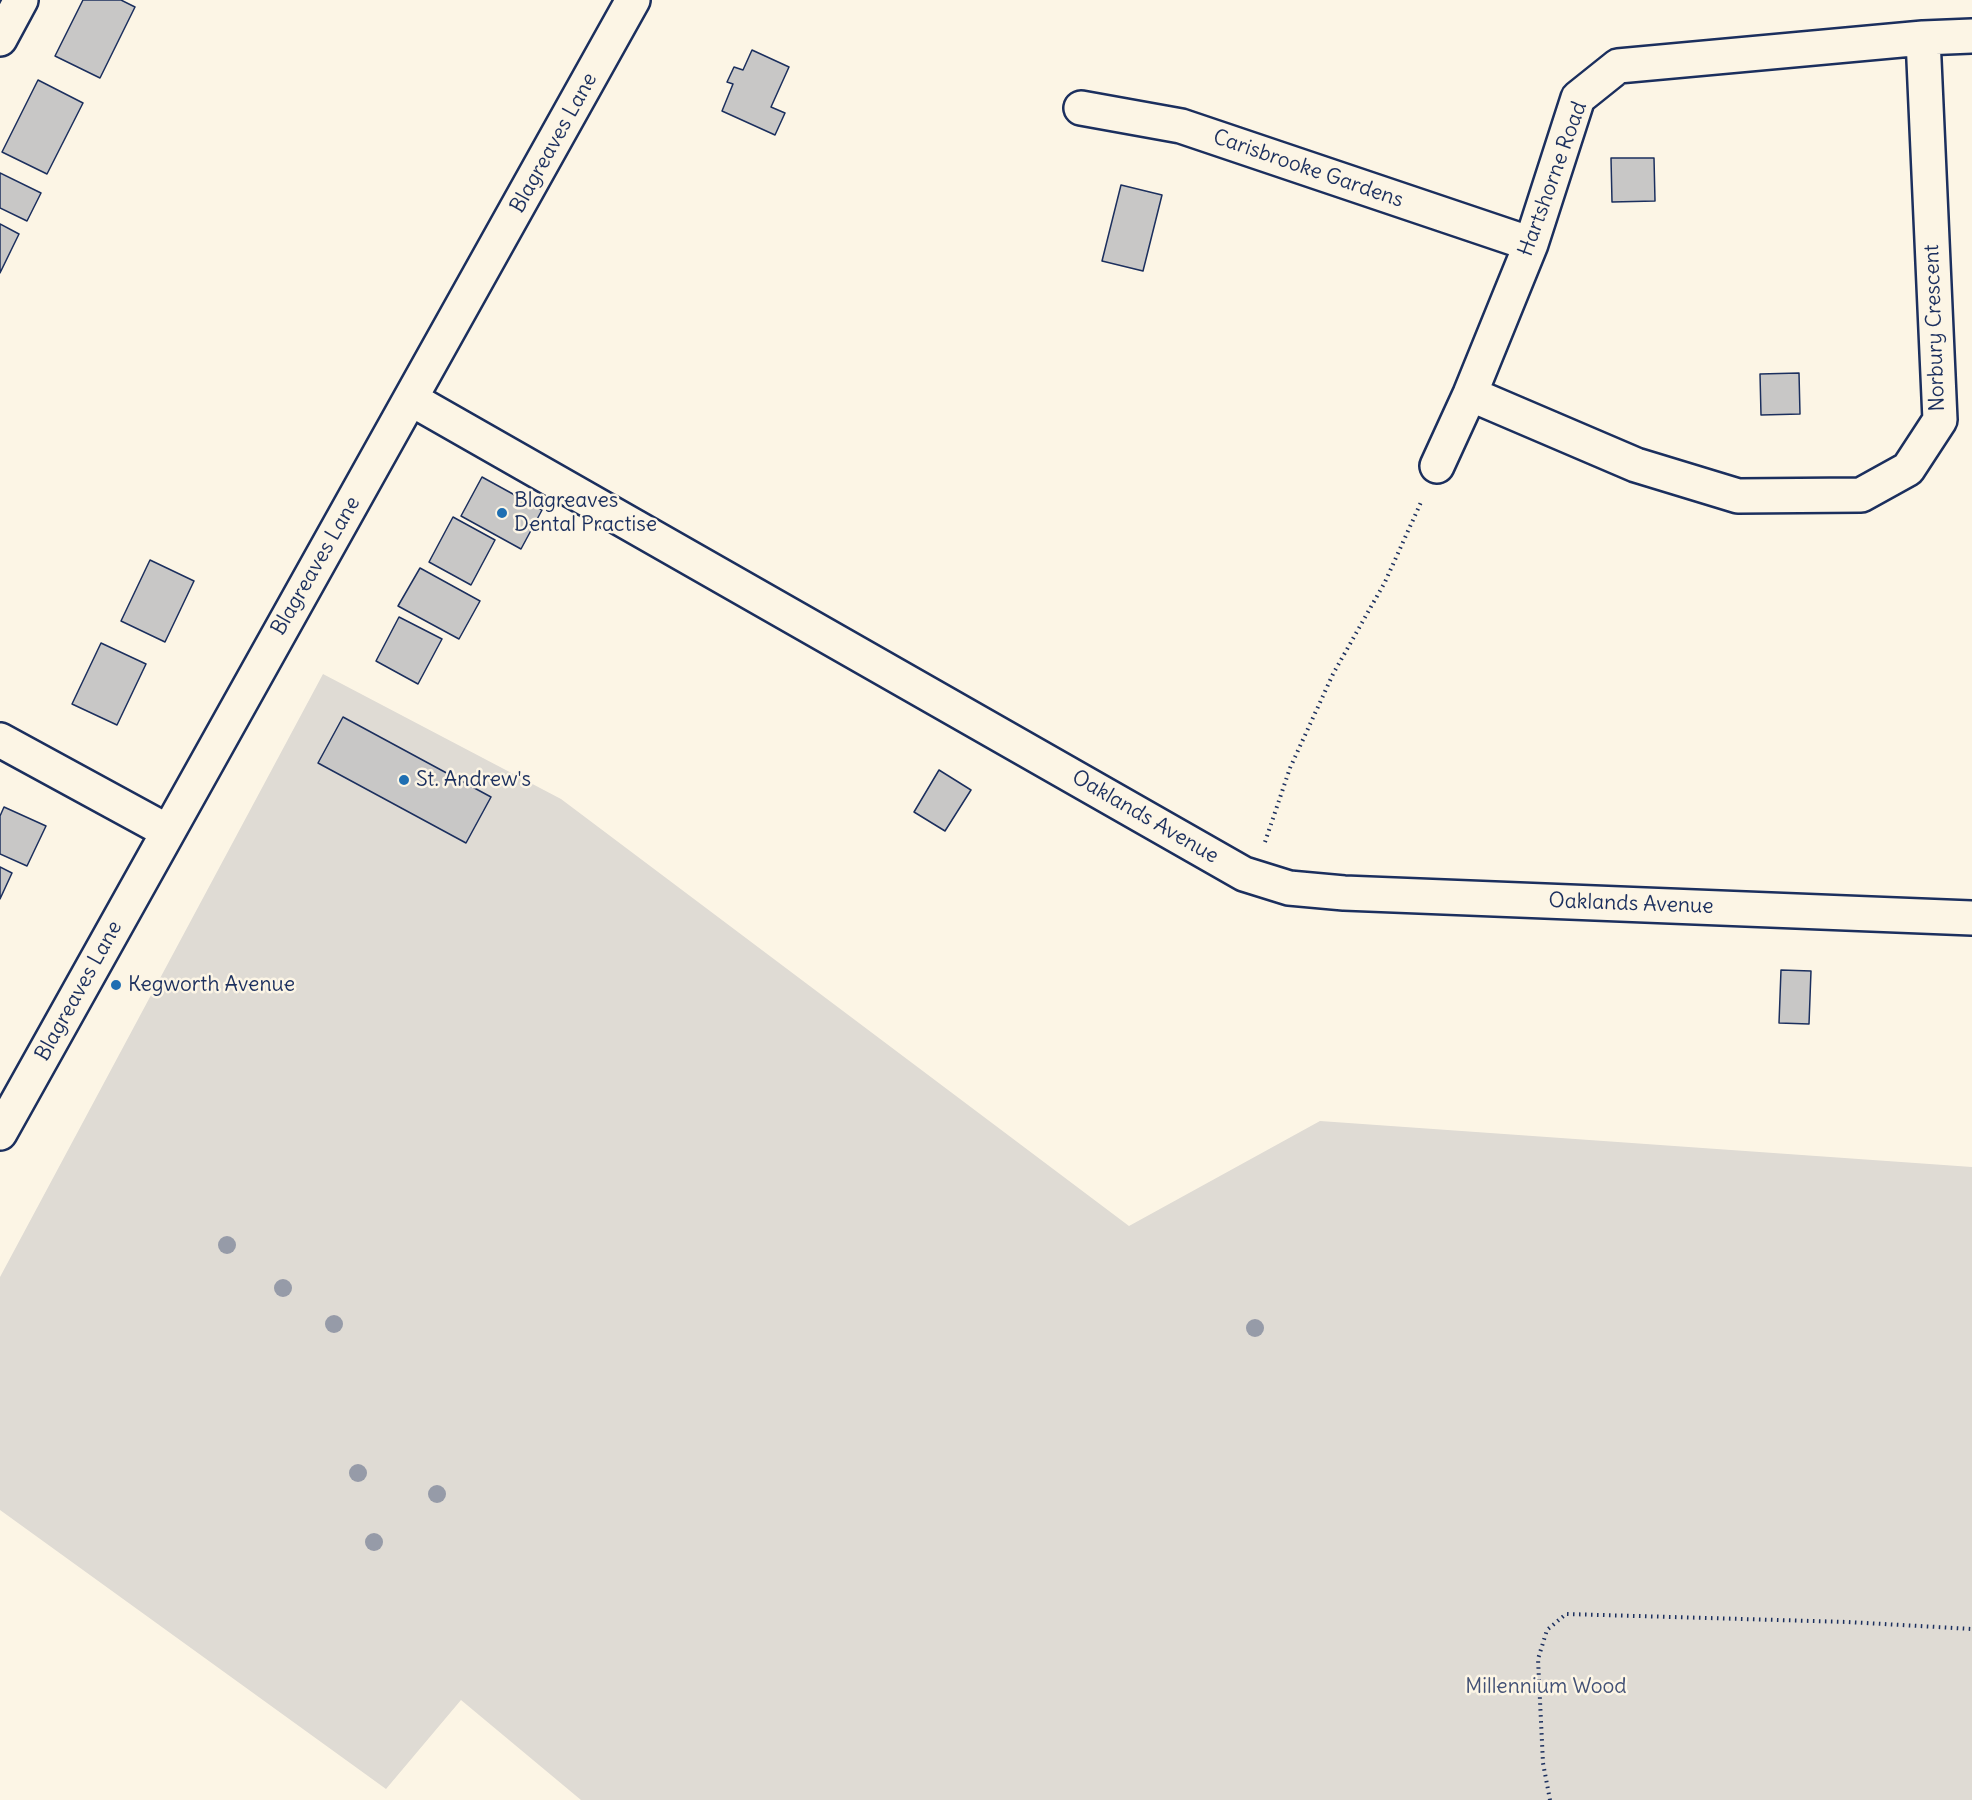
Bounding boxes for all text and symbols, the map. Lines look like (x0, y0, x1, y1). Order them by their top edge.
street label: Blagreaves Lane (505, 69, 603, 217)
street label: Hartshorne Road (1513, 98, 1593, 260)
street label: Carisbrooke Gardens (1210, 125, 1406, 213)
street label: Norbury Crescent (1919, 244, 1951, 412)
place label: Blagreaves Dental Practise (514, 488, 657, 538)
street label: Blagreaves Lane (266, 492, 366, 640)
marker: Blagreaves Dental Practise (495, 506, 509, 520)
street label: Oaklands Avenue (1067, 765, 1223, 869)
place label: St. Andrew's (416, 767, 531, 793)
marker: St. Andrew's (397, 773, 411, 787)
street label: Oaklands Avenue (1548, 889, 1714, 919)
street label: Blagreaves Lane (30, 917, 128, 1065)
place label: Kegworth Avenue (128, 972, 295, 998)
marker: Kegworth Avenue (109, 978, 123, 992)
park label: Millennium Wood (1465, 1674, 1627, 1700)

